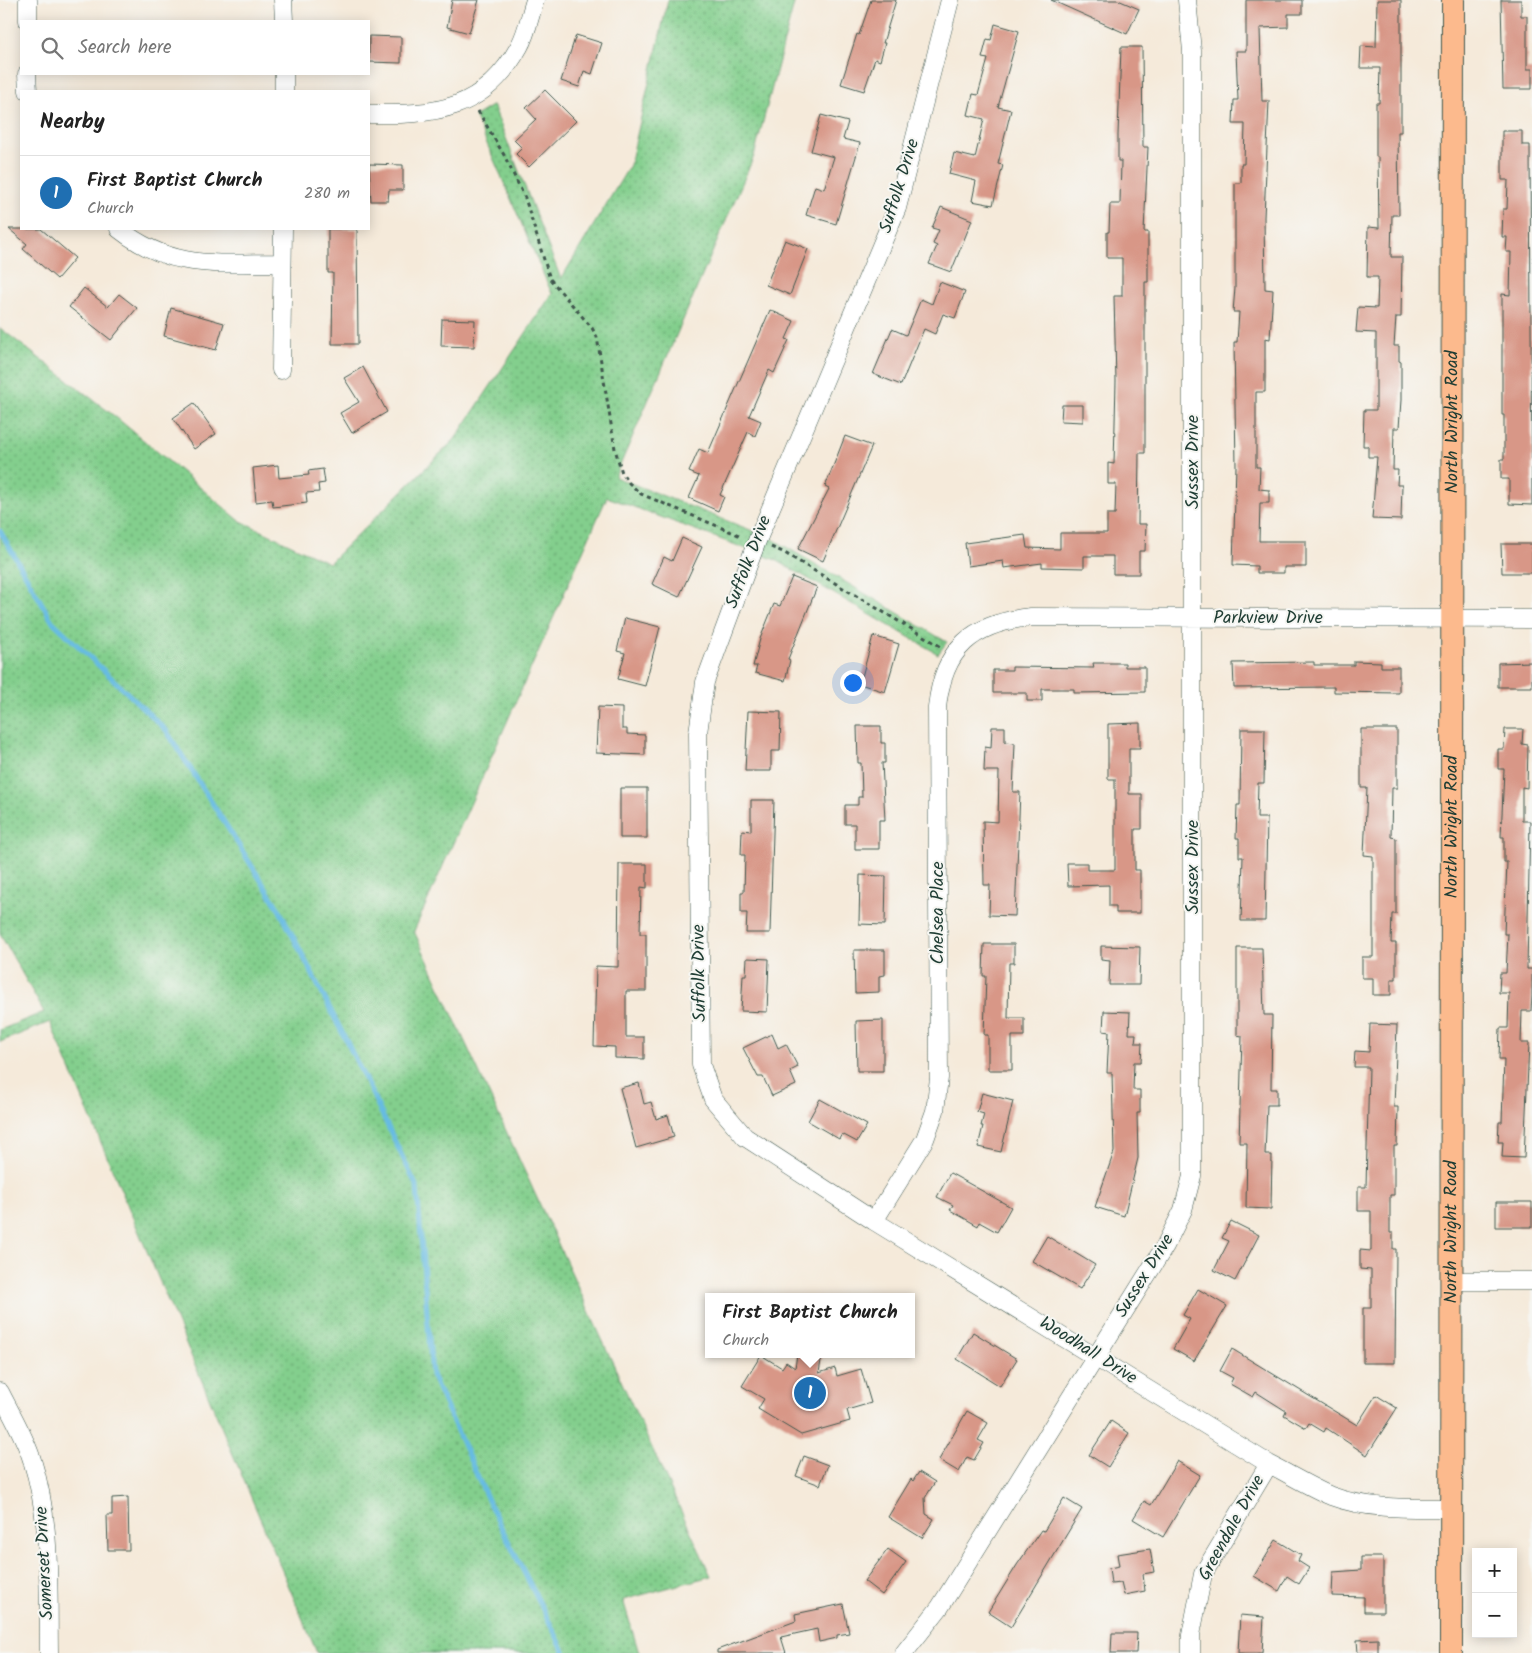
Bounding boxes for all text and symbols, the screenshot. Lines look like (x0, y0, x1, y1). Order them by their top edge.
search box (20, 20, 370, 75)
text: Search here (78, 33, 172, 63)
icon: search (38, 34, 66, 62)
text: Nearby (40, 106, 105, 139)
street label: Suffolk Drive (872, 135, 928, 237)
text: First Baptist Church (87, 166, 262, 196)
text: 1 (54, 181, 58, 206)
text: 280 m (304, 181, 350, 206)
text: Church (87, 196, 134, 221)
street label: North Wright Road (1438, 349, 1467, 494)
street label: Sussex Drive (1179, 415, 1208, 509)
street label: Suffolk Drive (718, 511, 780, 613)
street label: Parkview Drive (1213, 604, 1323, 633)
your location (840, 670, 866, 696)
street label: North Wright Road (1437, 754, 1467, 899)
street label: Sussex Drive (1179, 820, 1208, 914)
street label: Chelsea Place (924, 861, 953, 965)
street label: Suffolk Drive (685, 924, 715, 1022)
street label: North Wright Road (1437, 1159, 1466, 1304)
street label: Sussex Drive (1108, 1228, 1182, 1324)
popup (705, 1293, 915, 1358)
text: First Baptist Church (722, 1298, 898, 1328)
street label: Woodhall Drive (1033, 1309, 1143, 1393)
text: Church (722, 1328, 769, 1353)
pin: 1 (794, 1374, 826, 1412)
street label: Greendale Drive (1191, 1470, 1273, 1586)
street label: Somerset Drive (28, 1506, 62, 1620)
map controls (1472, 1548, 1517, 1638)
button: + (1472, 1548, 1517, 1593)
button: − (1472, 1593, 1517, 1638)

